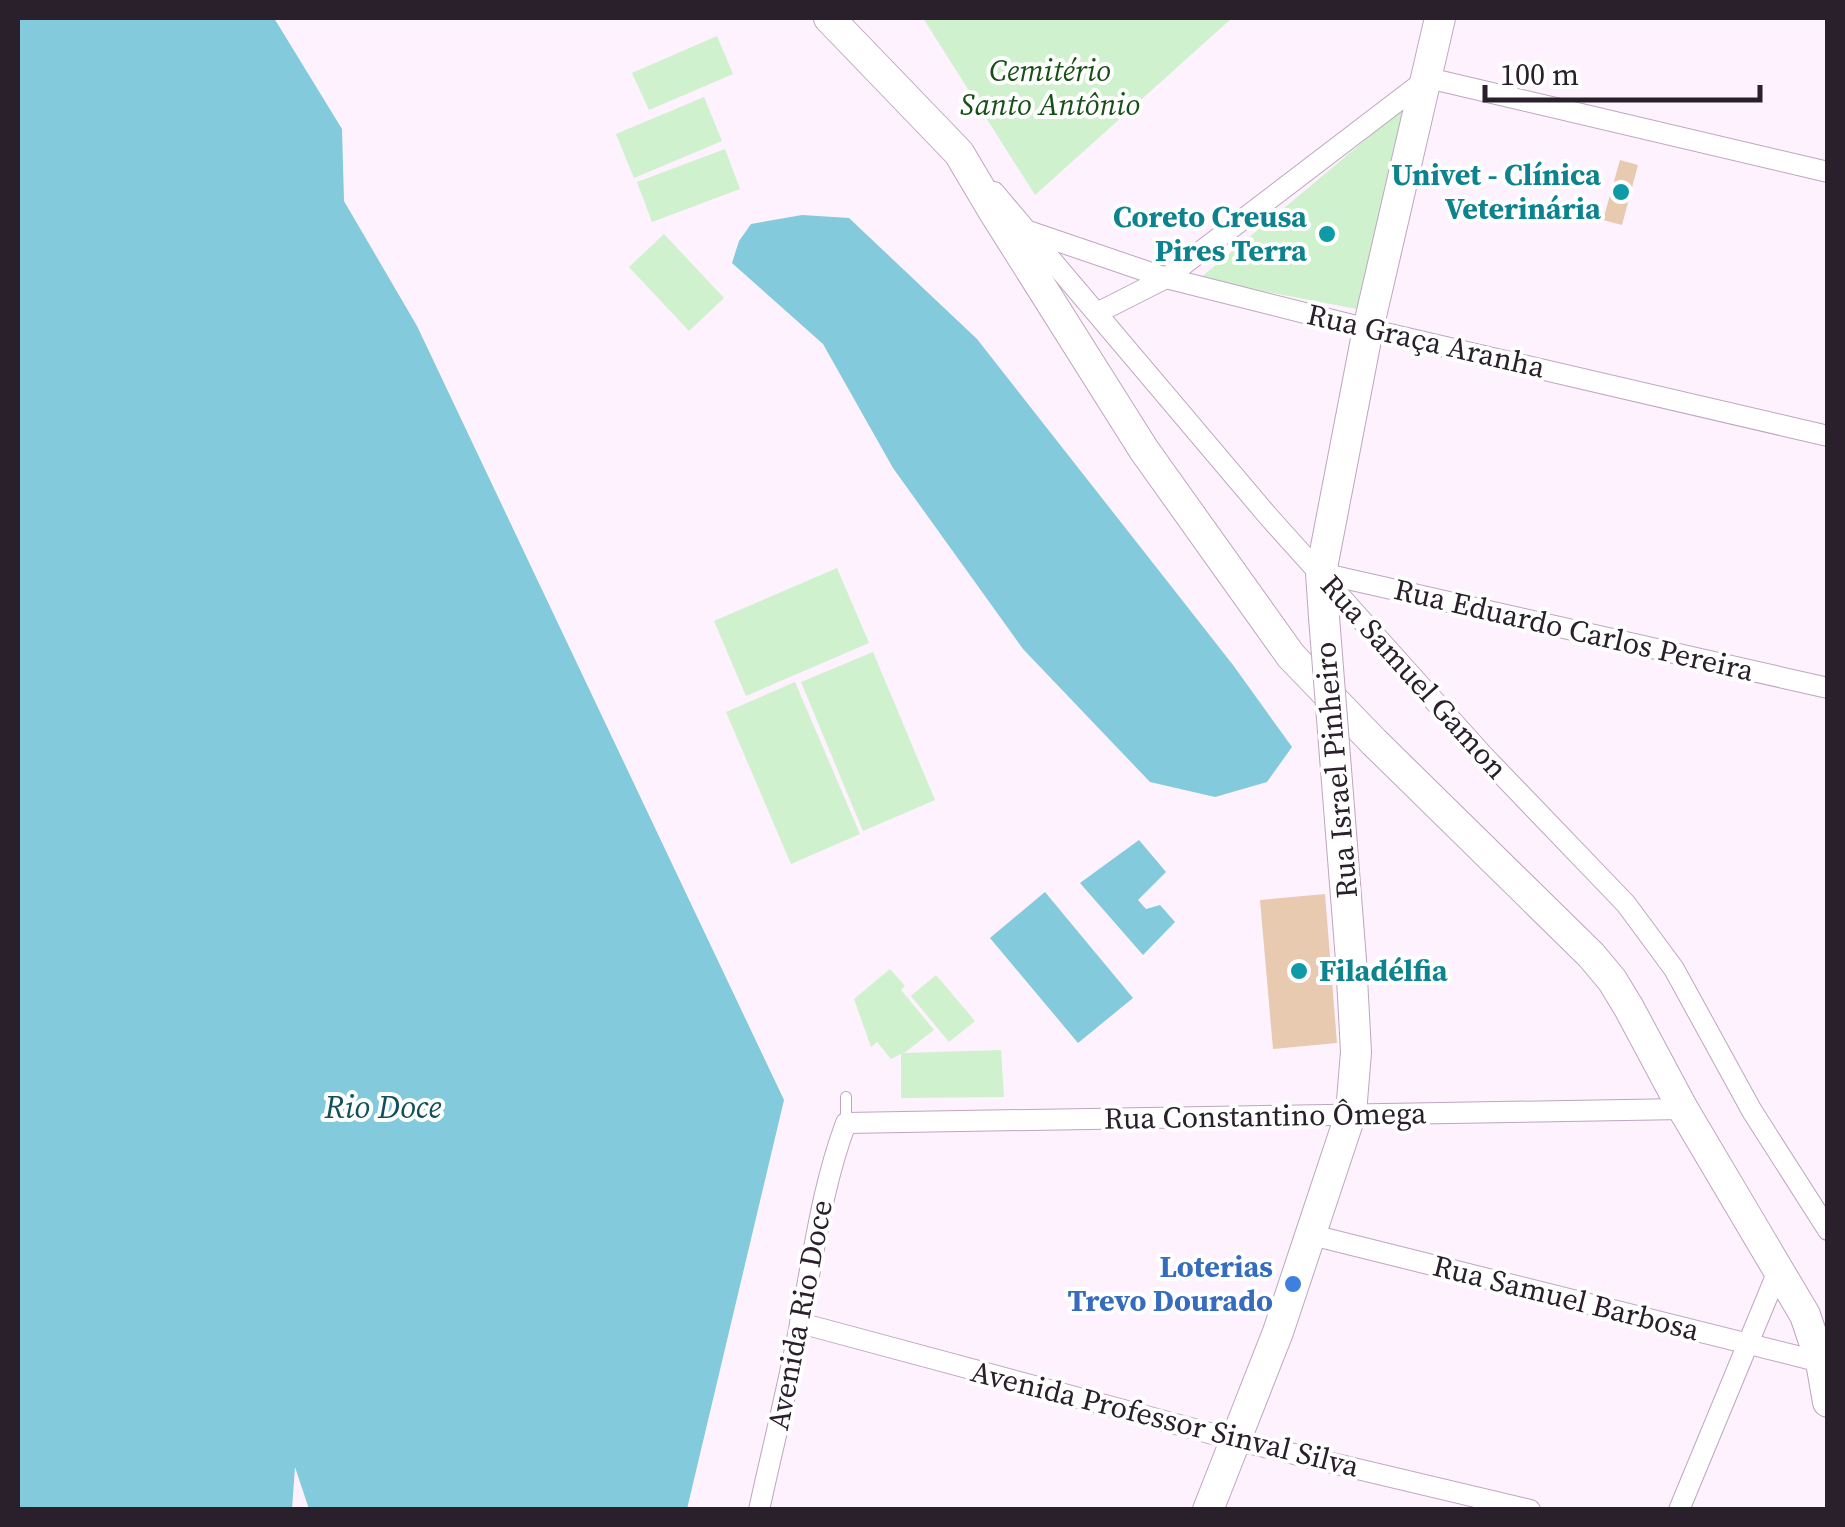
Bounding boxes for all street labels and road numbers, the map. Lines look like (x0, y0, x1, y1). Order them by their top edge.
street label: Rua Graça Aranha (1303, 293, 1550, 388)
street label: Rua Samuel Gamon (1312, 566, 1517, 788)
street label: Rua Eduardo Carlos Pereira (1390, 568, 1759, 691)
street label: Rua Israel Pinheiro (1304, 640, 1367, 900)
street label: Rua Constantino Ômega (1103, 1092, 1427, 1139)
street label: Avenida Rio Doce (757, 1196, 842, 1434)
street label: Rua Samuel Barbosa (1429, 1245, 1704, 1351)
street label: Avenida Professor Sinval Silva (967, 1350, 1364, 1487)

